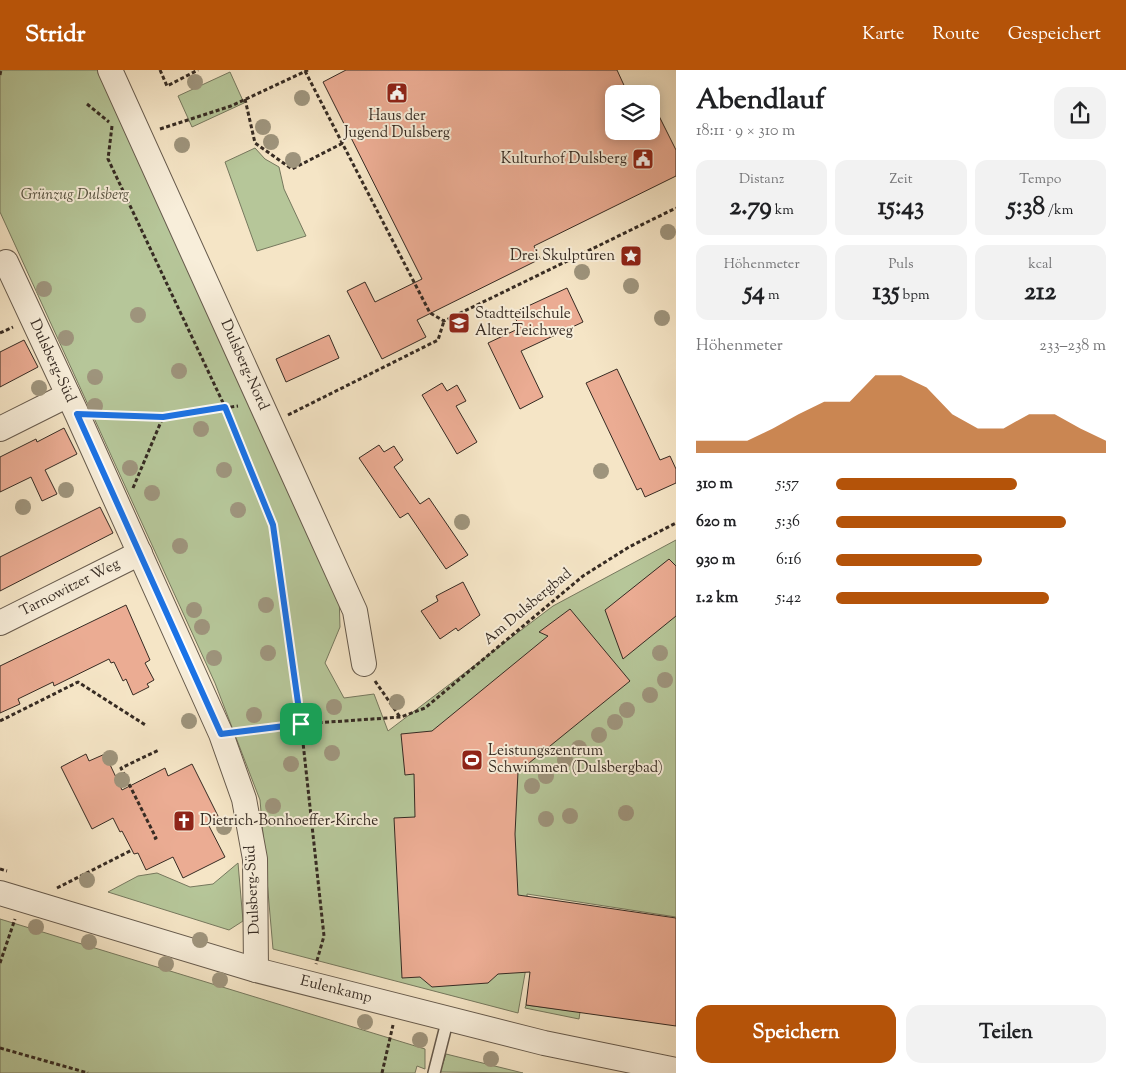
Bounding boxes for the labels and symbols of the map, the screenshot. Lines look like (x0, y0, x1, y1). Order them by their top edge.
public building icon: Haus der Jugend Dulsberg (385, 81, 409, 105)
place label: Haus der Jugend Dulsberg (343, 106, 450, 144)
public building icon: Kulturhof Dulsberg (631, 147, 655, 171)
place label: Kulturhof Dulsberg (501, 149, 627, 170)
park label: Grünzug Dulsberg (21, 185, 130, 206)
place icon: Drei Skulpturen (619, 244, 643, 268)
place label: Drei Skulpturen (510, 246, 615, 267)
place label: Stadtteilschule Alter Teichweg (475, 304, 573, 342)
school or university icon: Stadtteilschule Alter Teichweg (447, 311, 471, 335)
street label: Dulsberg-Süd (24, 316, 81, 407)
street label: Dulsberg-Nord (215, 316, 274, 414)
street label: Tarnowitzer Weg (16, 554, 124, 622)
street label: Am Dulsbergbad (479, 563, 577, 650)
pin (280, 703, 322, 745)
place label: Leistungszentrum Schwimmen (Dulsbergbad) (488, 741, 663, 779)
sports icon: Leistungszentrum Schwimmen (Dulsbergbad) (460, 748, 484, 772)
church icon: Dietrich-Bonhoeffer-Kirche (172, 809, 196, 833)
place label: Dietrich-Bonhoeffer-Kirche (200, 811, 378, 832)
street label: Dulsberg-Süd (240, 844, 266, 935)
street label: Eulenkamp (298, 971, 374, 1009)

